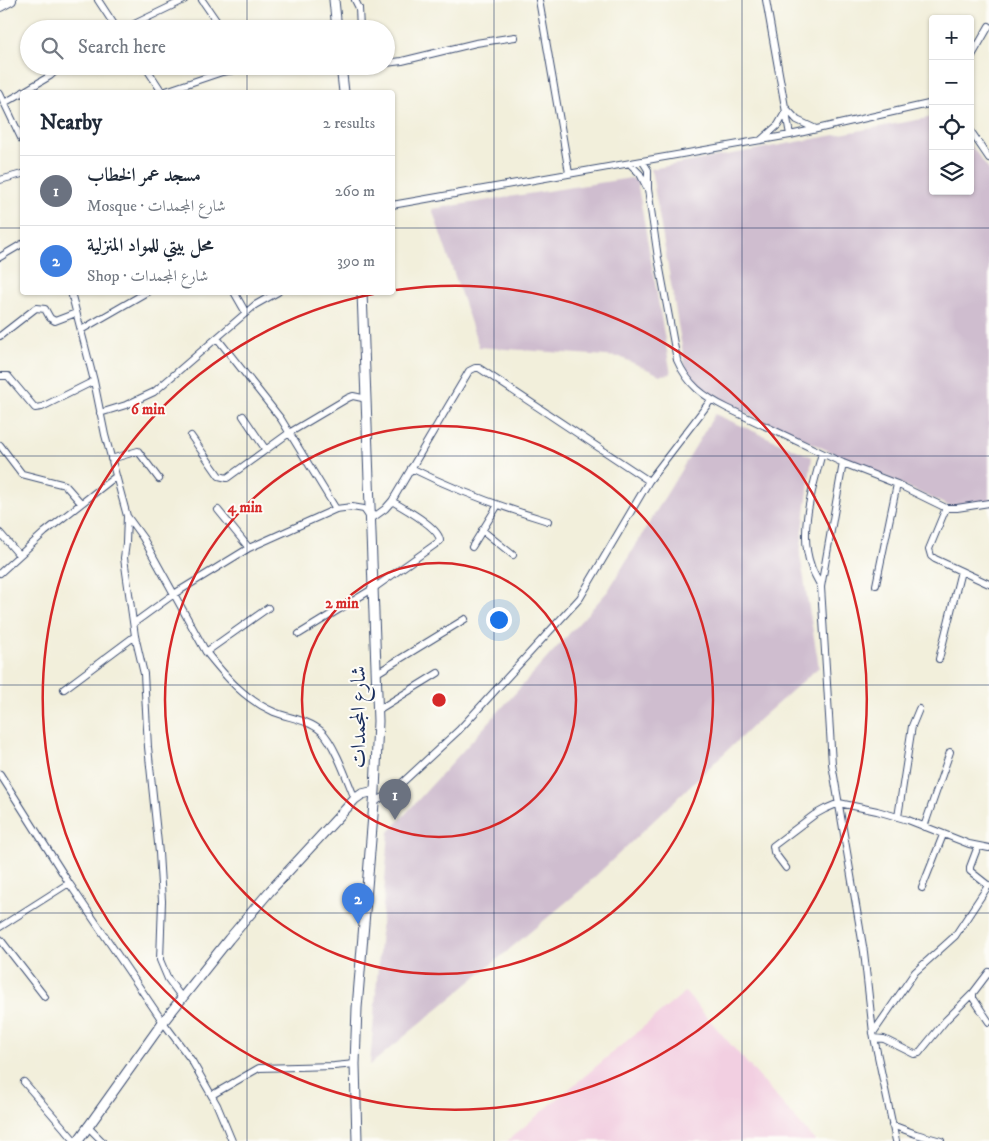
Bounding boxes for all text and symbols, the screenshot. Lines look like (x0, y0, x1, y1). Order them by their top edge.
map controls (929, 15, 974, 195)
button: + (929, 15, 974, 60)
search box (20, 20, 395, 75)
icon: search (38, 34, 66, 62)
text: Search here (78, 36, 166, 59)
button: − (929, 60, 974, 105)
button: locate (929, 105, 974, 150)
text: Nearby (40, 110, 102, 136)
text: 2 results (323, 113, 375, 133)
button: layers (929, 150, 974, 195)
text: مسجد عمر الخطاب (87, 164, 201, 187)
text: 1 (53, 181, 59, 201)
text: 260 m (335, 181, 375, 201)
text: Mosque · شارع المجمدات (87, 196, 226, 216)
text: محل بيتي للمواد المنزلية (87, 234, 214, 257)
text: 2 (52, 251, 60, 271)
text: 390 m (337, 251, 375, 271)
text: Shop · شارع المجمدات (87, 266, 208, 286)
text: 6 min (131, 400, 165, 419)
text: 4 min (227, 498, 263, 517)
text: 2 min (325, 594, 359, 613)
your location (486, 607, 512, 633)
street label: شارع المجمدات (346, 666, 376, 768)
centre of rings (430, 691, 448, 709)
pin: 1 (379, 779, 411, 820)
pin: 2 (342, 883, 374, 924)

